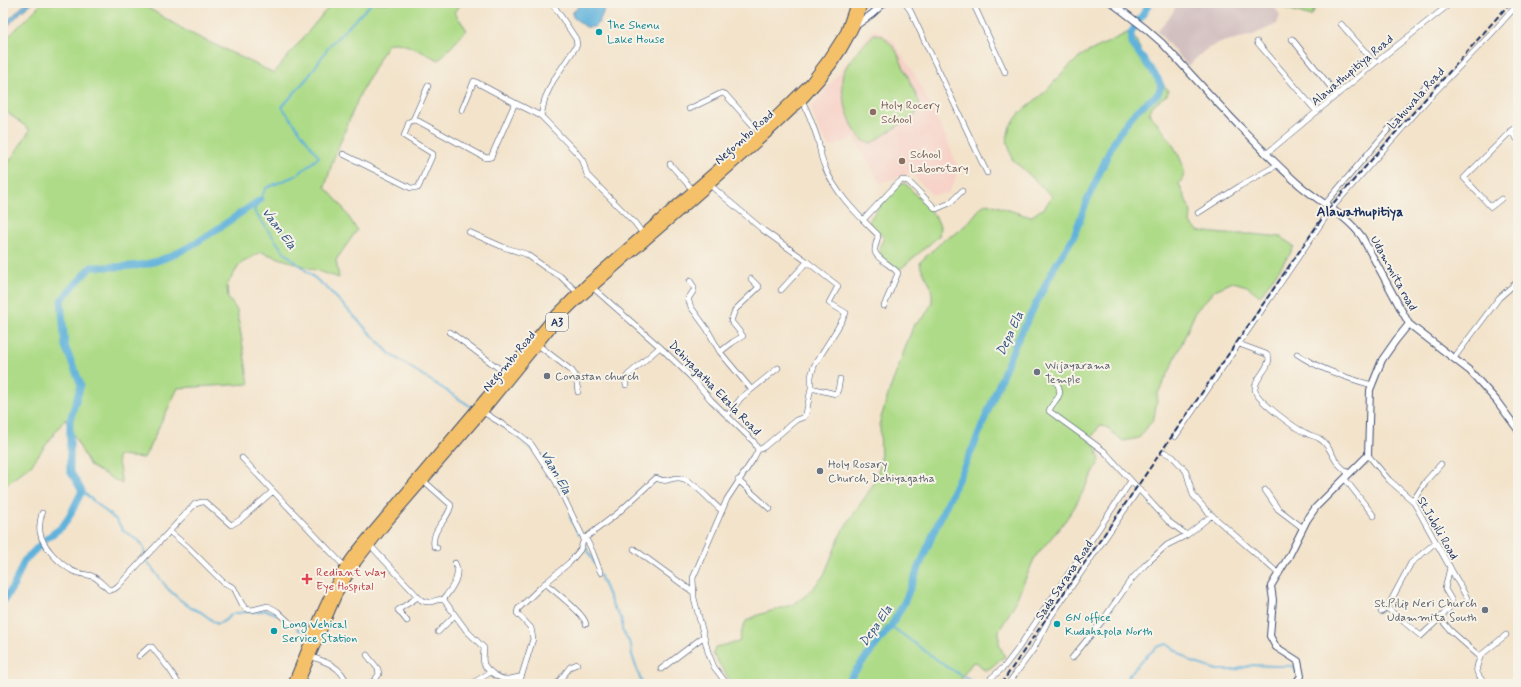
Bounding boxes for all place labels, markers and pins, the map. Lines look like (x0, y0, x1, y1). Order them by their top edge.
place label: The Shenu Lake House (607, 18, 665, 48)
marker: The Shenu Lake House (594, 27, 604, 37)
place label: Holy Rocery School (881, 98, 940, 128)
marker: Holy Rocery School (868, 107, 878, 117)
place label: School Laborotary (910, 147, 969, 177)
marker: School Laborotary (897, 156, 907, 166)
place label: Wijayarama Temple (1045, 358, 1111, 388)
marker: Wijayarama Temple (1032, 367, 1042, 377)
place label: Conastan church (555, 369, 639, 385)
marker: Conastan church (542, 371, 552, 381)
place label: Holy Rosary Church, Dehiyagatha (828, 457, 935, 487)
marker: Holy Rosary Church, Dehiyagatha (815, 466, 825, 476)
place label: Rediant Way Eye Hospital (316, 565, 386, 595)
marker: Rediant Way Eye Hospital (301, 573, 313, 585)
place label: St.Pilip Neri Church Udammita South (1374, 596, 1477, 626)
marker: St.Pilip Neri Church Udammita South (1480, 605, 1490, 615)
place label: GN office Kudahapola North (1065, 610, 1153, 640)
place label: Long Vehical Service Station (282, 617, 357, 647)
marker: GN office Kudahapola North (1052, 619, 1062, 629)
marker: Long Vehical Service Station (269, 626, 279, 636)

